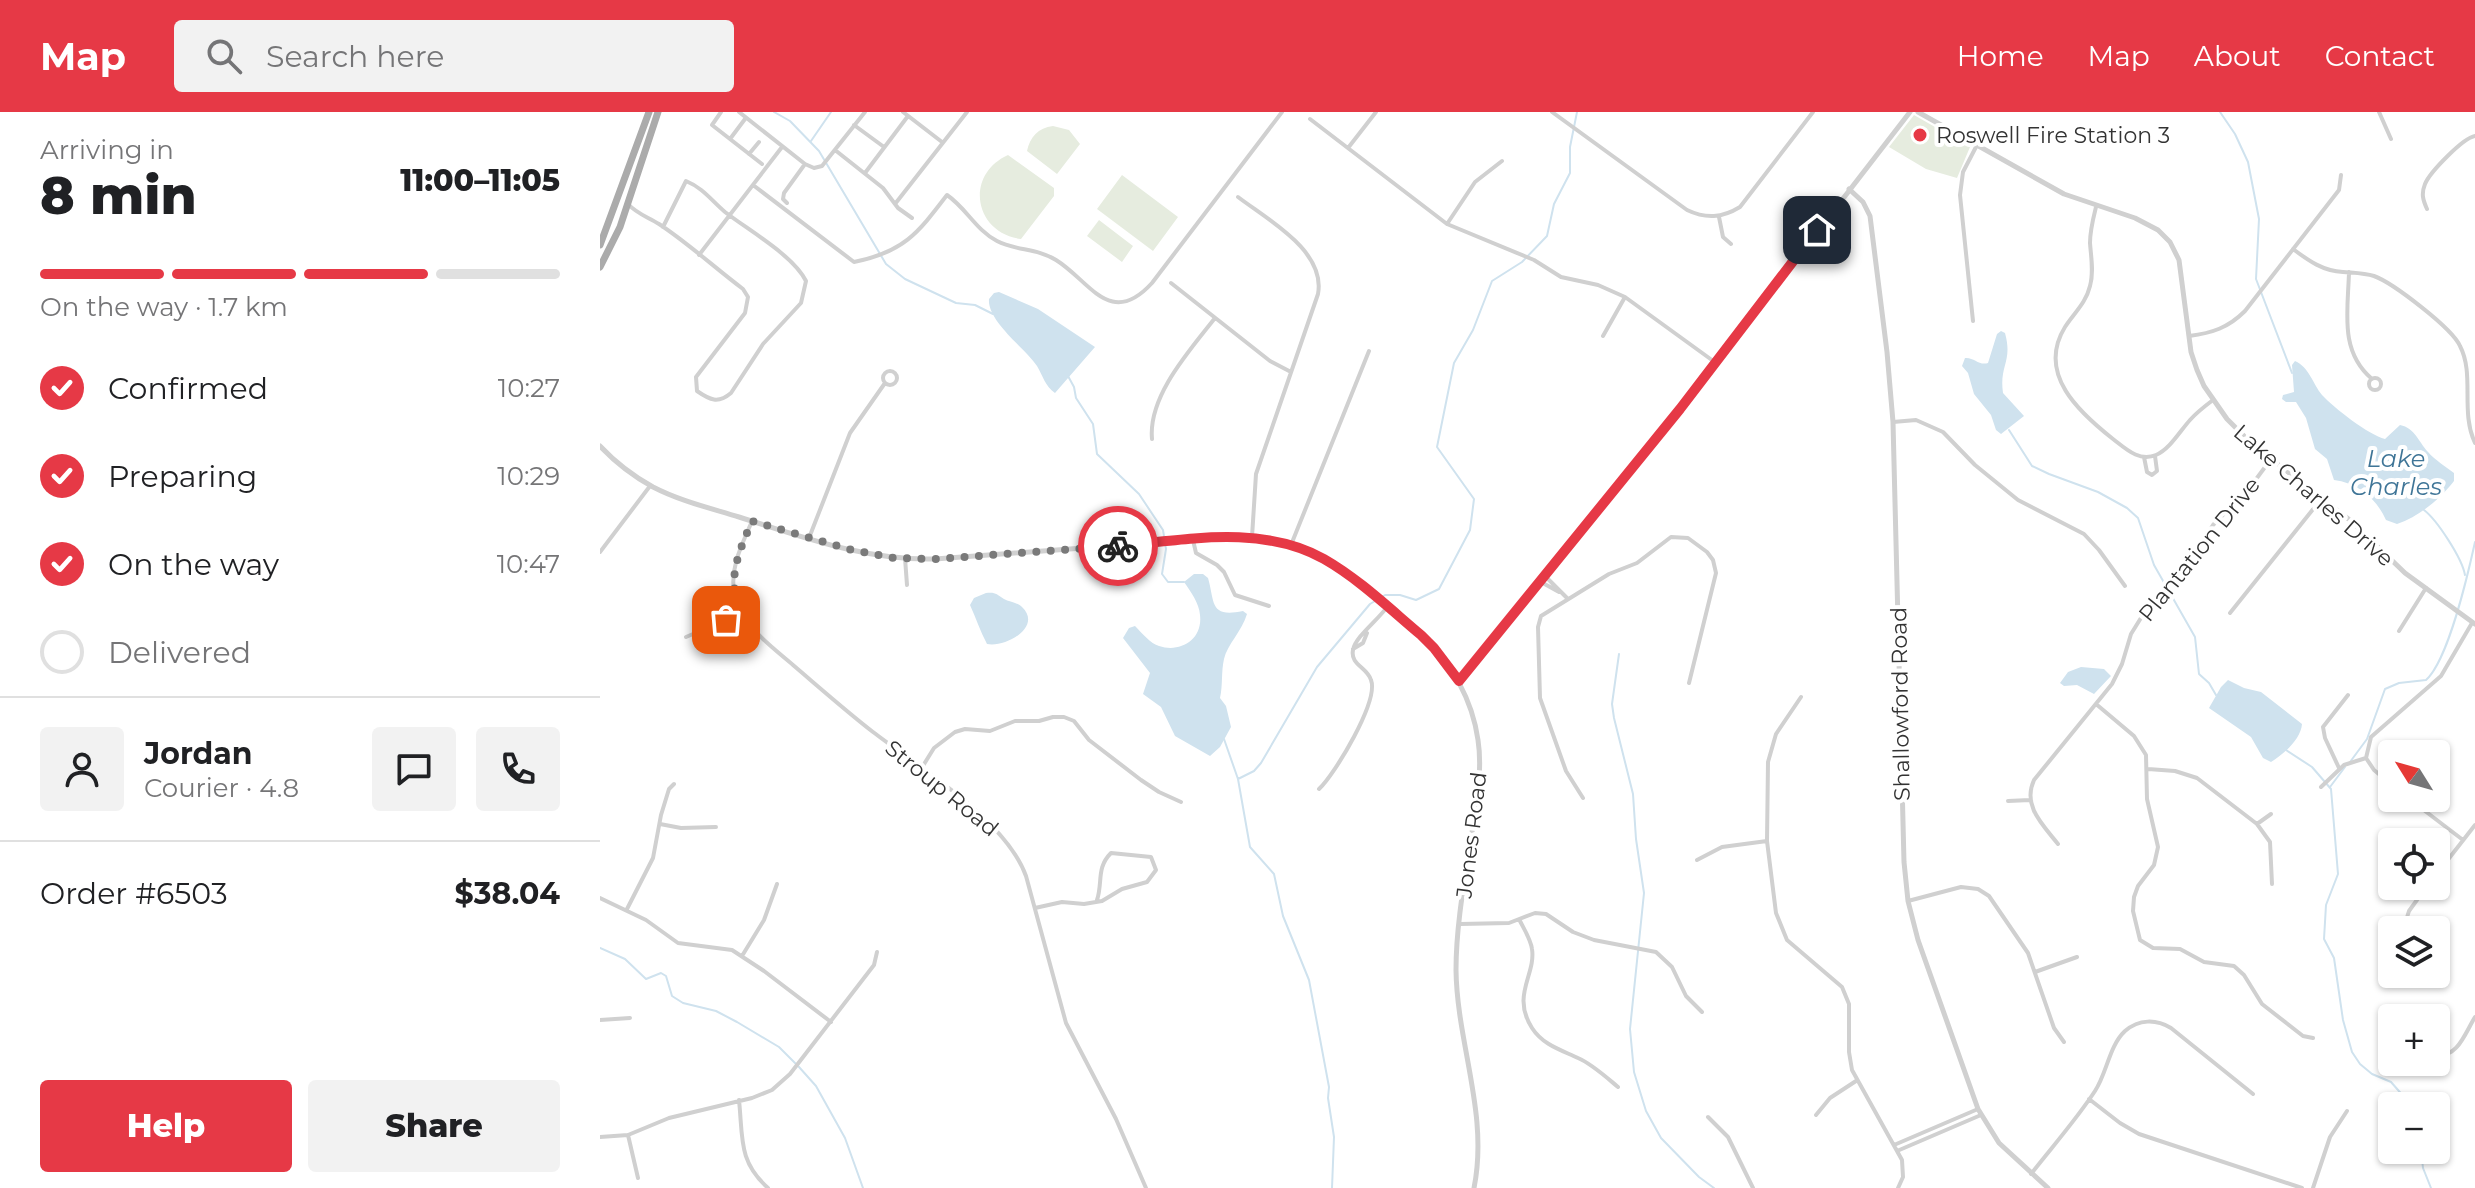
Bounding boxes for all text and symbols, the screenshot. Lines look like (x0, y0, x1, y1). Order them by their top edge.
search box (174, 20, 734, 92)
text: Map (40, 33, 126, 80)
icon: search (202, 34, 246, 78)
text: Search here (266, 38, 444, 75)
text: Home (1957, 39, 2044, 73)
text: Map (2088, 39, 2150, 73)
text: About (2194, 39, 2281, 73)
text: Contact (2325, 39, 2435, 73)
place label: Roswell Fire Station 3 (1936, 122, 2170, 149)
marker: Roswell Fire Station 3 (1911, 126, 1929, 144)
text: Arriving in (40, 134, 174, 166)
text: 11:00–11:05 (400, 162, 560, 199)
text: 8 min (40, 164, 197, 227)
pin (1783, 196, 1851, 264)
icon: home (1795, 208, 1839, 252)
text: On the way · 1.7 km (40, 291, 288, 323)
icon: check (40, 366, 84, 410)
text: Confirmed (108, 370, 268, 407)
text: 10:27 (498, 372, 560, 404)
street label: Lake Charles Drive (2228, 419, 2399, 572)
water label: Lake Charles (2350, 444, 2442, 501)
icon: check (40, 454, 84, 498)
text: Preparing (108, 458, 257, 495)
text: 10:29 (497, 460, 560, 492)
street label: Plantation Drive (2133, 472, 2266, 627)
courier (1078, 506, 1158, 586)
icon: bike (1096, 524, 1140, 568)
icon: check (40, 542, 84, 586)
text: On the way (108, 546, 279, 583)
text: 10:47 (497, 548, 560, 580)
pin (692, 586, 760, 654)
icon: bag (704, 598, 748, 642)
street label: Shallowford Road (1885, 607, 1916, 801)
text: Delivered (108, 634, 251, 671)
button: person (40, 727, 124, 811)
button: chat (372, 727, 456, 811)
button: phone (476, 727, 560, 811)
text: Jordan (144, 735, 253, 772)
street label: Stroup Road (880, 735, 1004, 842)
north arrow (2378, 740, 2450, 812)
map controls (2378, 740, 2450, 1164)
street label: Jones Road (1450, 770, 1493, 901)
text: Courier · 4.8 (144, 772, 299, 804)
button: locate (2378, 828, 2450, 900)
text: Order #6503 (40, 875, 228, 912)
text: $38.04 (455, 875, 560, 912)
button: layers (2378, 916, 2450, 988)
button: + (2378, 1004, 2450, 1076)
button: Help (40, 1080, 292, 1172)
button: Share (308, 1080, 560, 1172)
button: − (2378, 1092, 2450, 1164)

